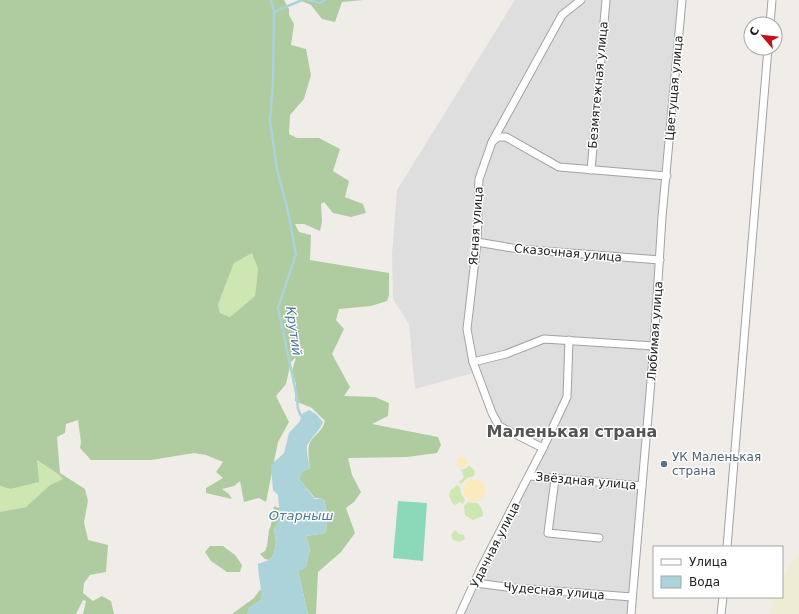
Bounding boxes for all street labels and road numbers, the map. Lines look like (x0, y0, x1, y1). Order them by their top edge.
street label: Безмятежная улица (585, 21, 611, 149)
street label: Цветущая улица (662, 35, 686, 141)
street label: Ясная улица (466, 186, 486, 266)
street label: Сказочная улица (514, 241, 622, 265)
street label: Любимая улица (645, 281, 665, 381)
street label: Звёздная улица (535, 470, 637, 492)
street label: Удачная улица (467, 500, 523, 590)
street label: Чудесная улица (503, 580, 605, 602)

